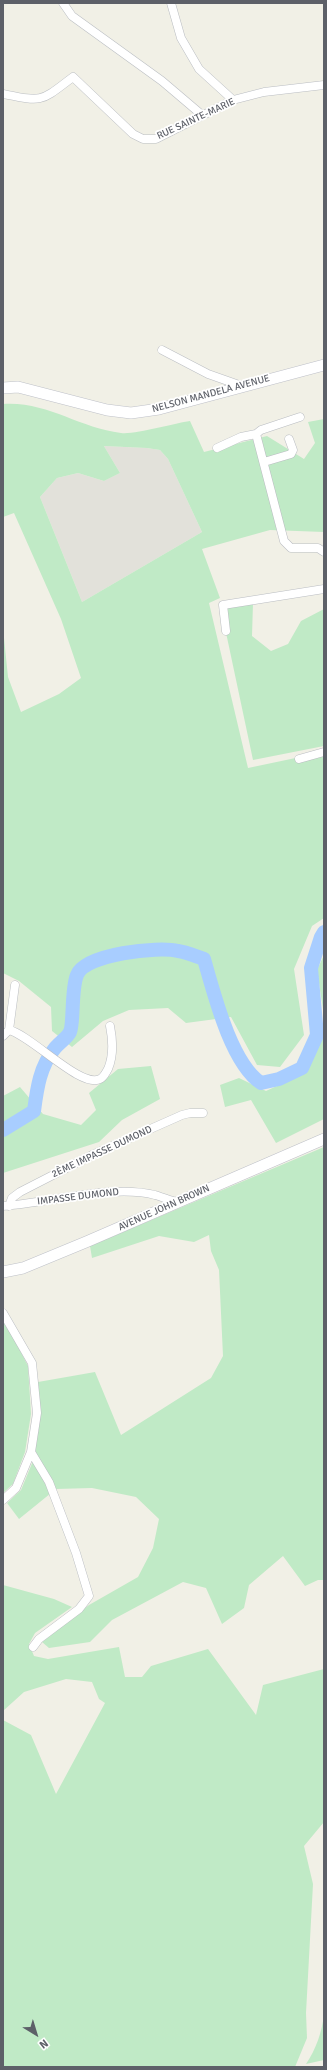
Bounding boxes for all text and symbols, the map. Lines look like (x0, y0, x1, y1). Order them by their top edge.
street label: RUE SAINTE-MARIE (155, 96, 237, 142)
street label: NELSON MANDELA AVENUE (151, 372, 271, 416)
street label: 2ÈME IMPASSE DUMOND (50, 1123, 154, 1181)
street label: AVENUE JOHN BROWN (116, 1182, 212, 1234)
street label: IMPASSE DUMOND (36, 1186, 120, 1208)
north arrow (16, 2014, 56, 2054)
text: N (37, 2036, 51, 2051)

